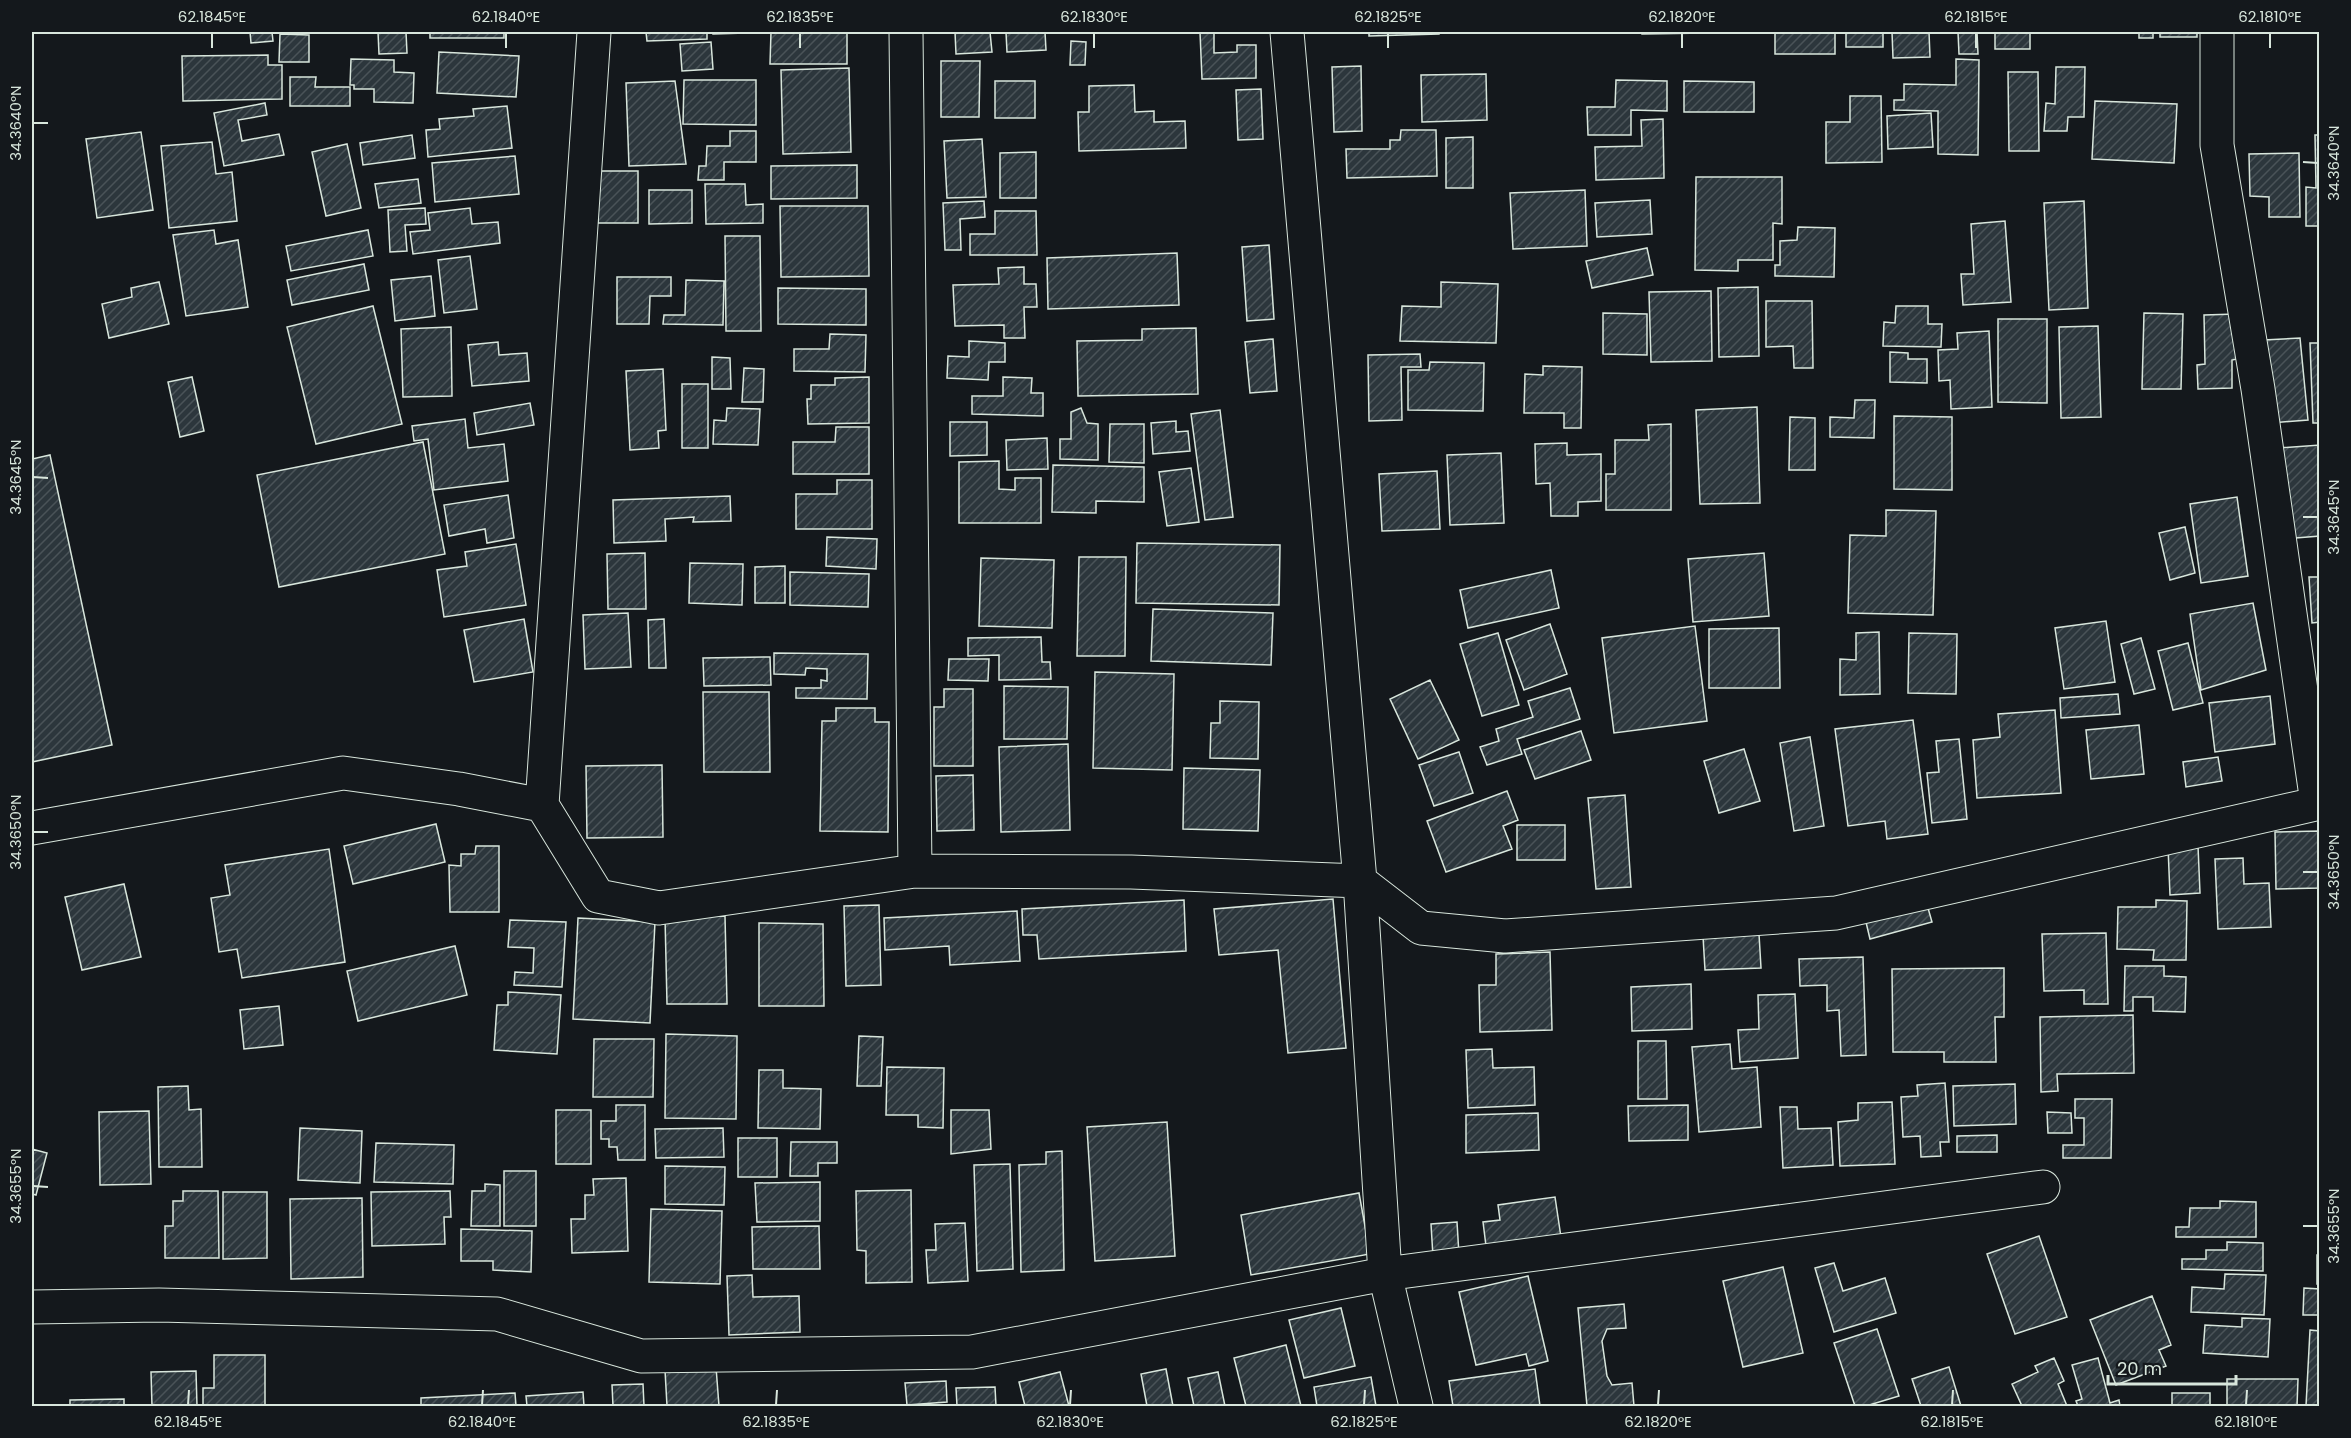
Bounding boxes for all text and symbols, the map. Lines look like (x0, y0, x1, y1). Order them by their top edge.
text: 62.1845°E (178, 6, 246, 27)
text: 62.1840°E (472, 6, 540, 27)
text: 62.1835°E (766, 6, 834, 27)
text: 62.1830°E (1060, 6, 1128, 27)
text: 62.1825°E (1354, 6, 1422, 27)
text: 62.1820°E (1648, 6, 1716, 27)
text: 62.1815°E (1944, 6, 2008, 27)
text: 62.1810°E (2238, 6, 2302, 27)
text: 34.3640°N (5, 85, 26, 161)
text: 34.3640°N (2323, 125, 2344, 201)
text: 34.3645°N (5, 439, 26, 515)
text: 34.3645°N (2323, 479, 2344, 555)
text: 34.3650°N (5, 794, 26, 870)
text: 34.3650°N (2323, 834, 2344, 910)
text: 34.3655°N (5, 1148, 26, 1224)
text: 34.3655°N (2323, 1188, 2344, 1264)
scale bar (2108, 1348, 2236, 1386)
text: 20 m (2117, 1356, 2162, 1381)
text: 62.1845°E (154, 1411, 222, 1432)
text: 62.1840°E (448, 1411, 516, 1432)
text: 62.1835°E (742, 1411, 810, 1432)
text: 62.1830°E (1036, 1411, 1104, 1432)
text: 62.1825°E (1330, 1411, 1398, 1432)
text: 62.1820°E (1624, 1411, 1692, 1432)
text: 62.1815°E (1920, 1411, 1984, 1432)
text: 62.1810°E (2214, 1411, 2278, 1432)

